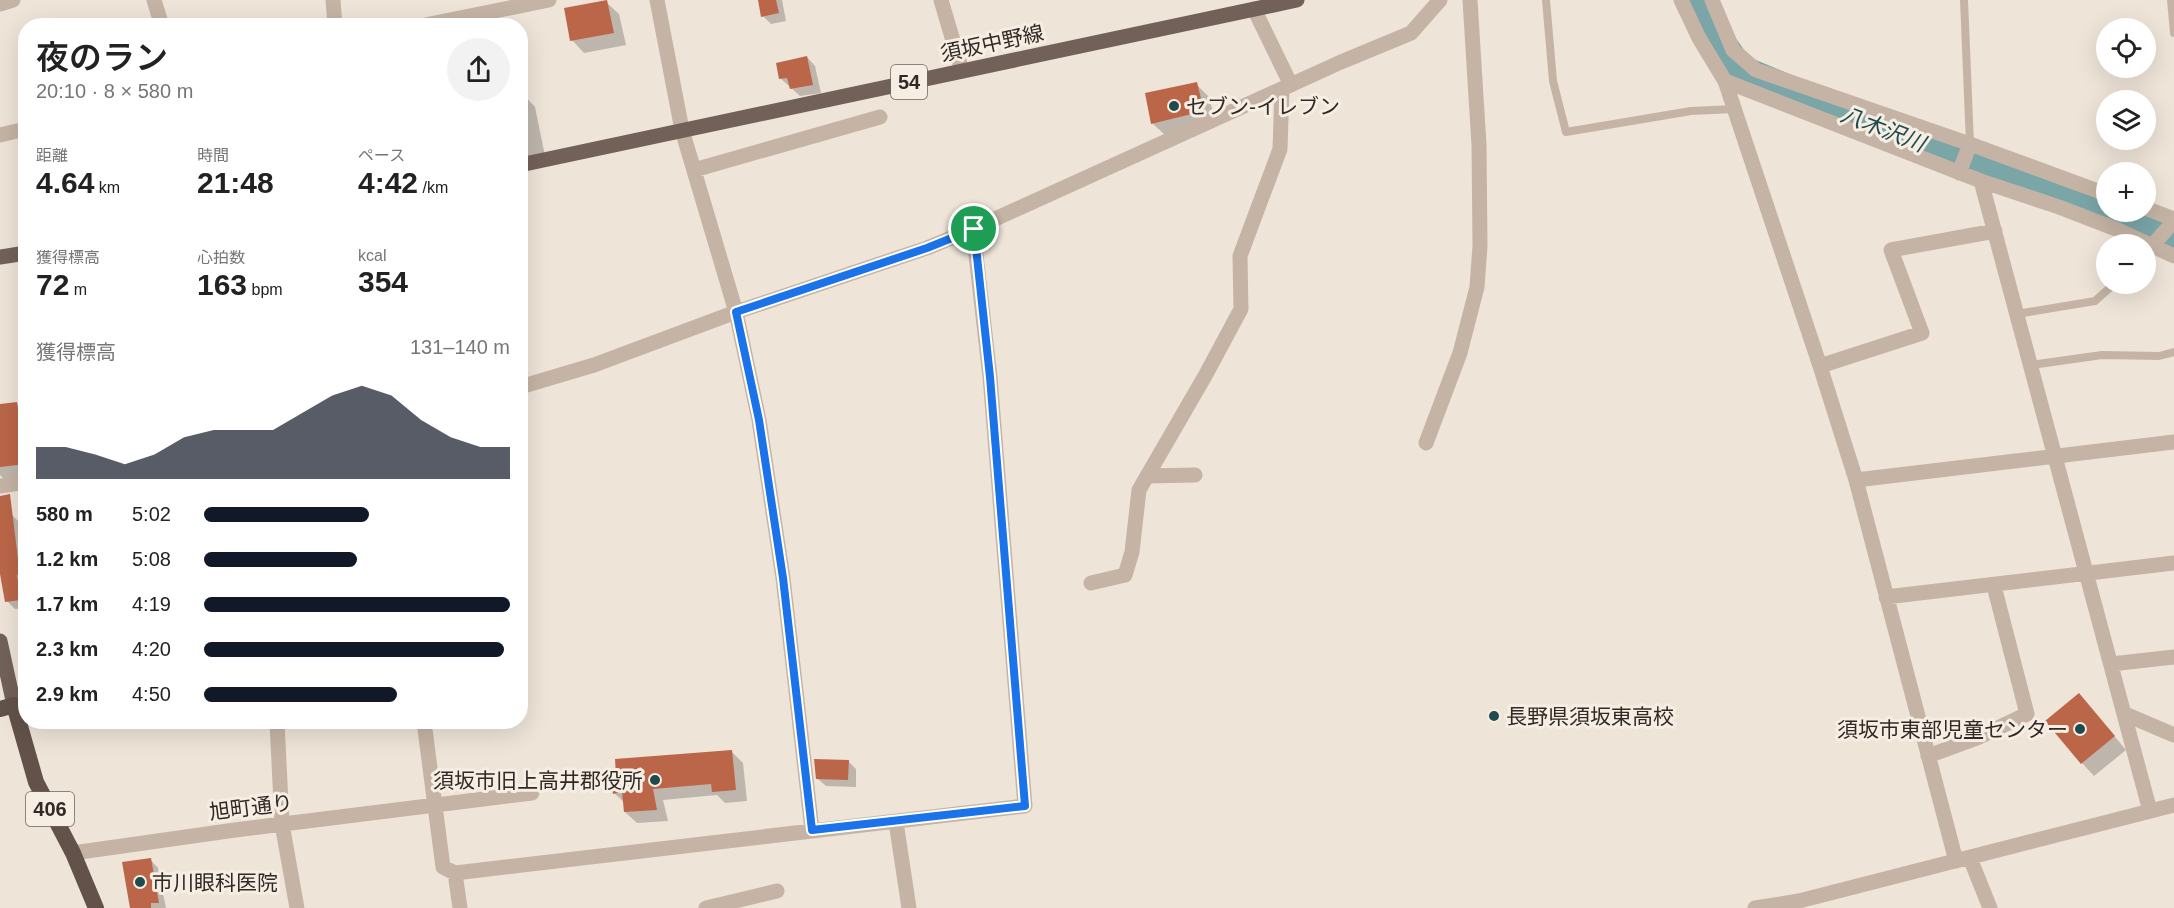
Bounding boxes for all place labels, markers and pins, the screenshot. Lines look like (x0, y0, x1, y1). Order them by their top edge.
place label: セブン-イレブン (1186, 95, 1340, 118)
marker: セブン-イレブン (1167, 99, 1181, 113)
pin (948, 203, 999, 254)
place label: 長野県須坂東高校 (1506, 705, 1674, 728)
marker: 長野県須坂東高校 (1487, 709, 1501, 723)
place label: 須坂市東部児童センター (1837, 718, 2068, 741)
marker: 須坂市東部児童センター (2073, 722, 2087, 736)
place label: 須坂市旧上高井郡役所 (433, 769, 643, 792)
marker: 須坂市旧上高井郡役所 (648, 773, 662, 787)
place label: 市川眼科医院 (152, 871, 278, 894)
marker: 市川眼科医院 (133, 875, 147, 889)

